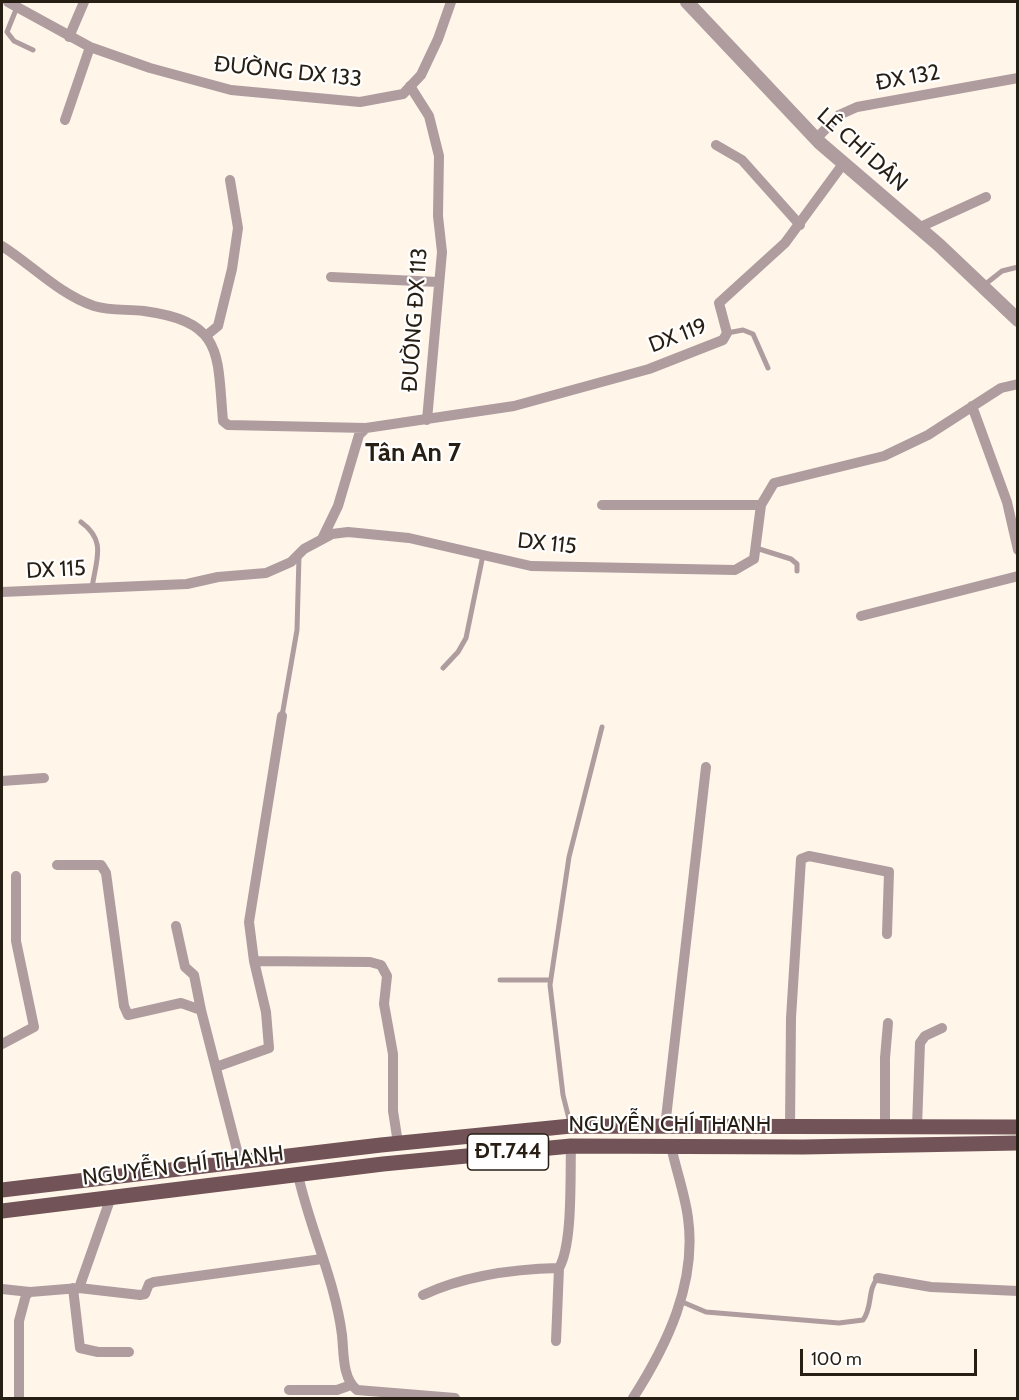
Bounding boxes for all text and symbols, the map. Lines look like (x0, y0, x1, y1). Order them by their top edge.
street label: ĐƯỜNG DX 133 (213, 51, 363, 93)
street label: ĐX 132 (874, 59, 942, 97)
street label: LÊ CHÍ DÂN (811, 103, 913, 197)
street label: ĐƯỜNG ĐX 113 (397, 247, 433, 393)
street label: DX 119 (645, 313, 711, 359)
district label: Tân An 7 (365, 437, 461, 469)
street label: DX 115 (516, 528, 578, 560)
street label: DX 115 (26, 555, 86, 585)
street label: NGUYỄN CHÍ THANH (569, 1112, 771, 1138)
road number: ĐT.744 (468, 1134, 548, 1170)
street label: NGUYỄN CHÍ THANH (81, 1141, 285, 1191)
scale bar (803, 1337, 980, 1375)
text: 100 m (811, 1348, 862, 1370)

